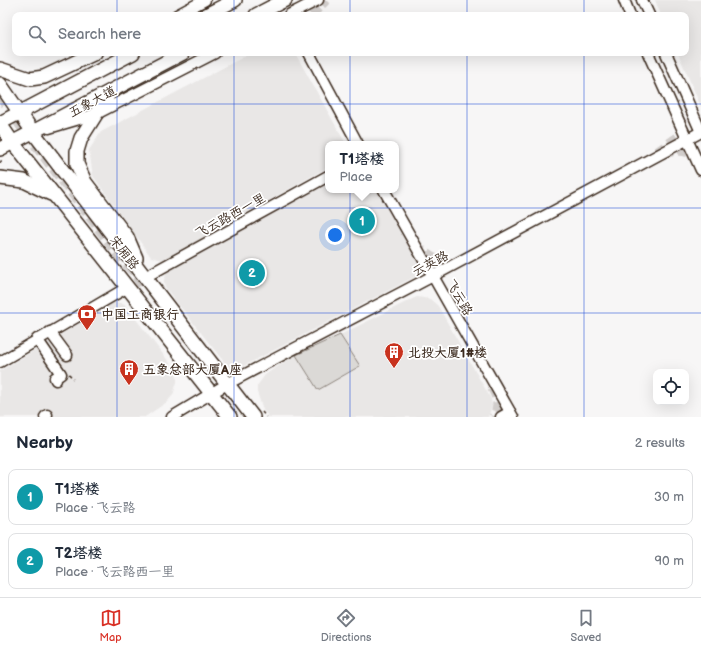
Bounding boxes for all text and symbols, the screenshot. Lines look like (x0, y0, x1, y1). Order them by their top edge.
search box (12, 12, 689, 56)
icon: search (26, 23, 48, 45)
text: Search here (58, 25, 141, 44)
street label: 五象大道 (66, 83, 119, 121)
popup (325, 141, 399, 193)
text: T1塔楼 (340, 150, 384, 169)
text: Place (340, 169, 373, 185)
street label: 飞云路西一里 (192, 190, 268, 242)
pin: 1 (349, 206, 375, 236)
your location (325, 225, 345, 245)
street label: 宋厢路 (106, 232, 143, 273)
street label: 云英路 (409, 248, 451, 280)
pin: 2 (239, 258, 265, 288)
street label: 飞云路 (442, 277, 476, 318)
bank icon: 中国工商银行 (76, 303, 98, 331)
place label: 中国工商银行 (101, 307, 179, 323)
building icon: 北投大厦1#楼 (383, 341, 405, 369)
place label: 北投大厦1#楼 (408, 345, 487, 361)
building icon: 五象总部大厦A座 (118, 358, 140, 386)
place label: 五象总部大厦A座 (143, 362, 242, 378)
map controls (653, 369, 689, 405)
button: locate (653, 369, 689, 405)
text: Nearby (16, 433, 73, 453)
text: 2 results (635, 435, 685, 451)
text: T1塔楼 (55, 480, 100, 499)
text: 1 (27, 489, 33, 505)
text: 30 m (654, 489, 684, 505)
text: Place · 飞云路 (55, 500, 135, 516)
text: T2塔楼 (55, 544, 103, 563)
text: 2 (26, 553, 34, 569)
text: 90 m (655, 553, 684, 569)
text: Place · 飞云路西一里 (55, 564, 174, 580)
tab: Map (100, 607, 122, 644)
tab: Directions (321, 607, 371, 644)
tab: Saved (571, 607, 601, 644)

